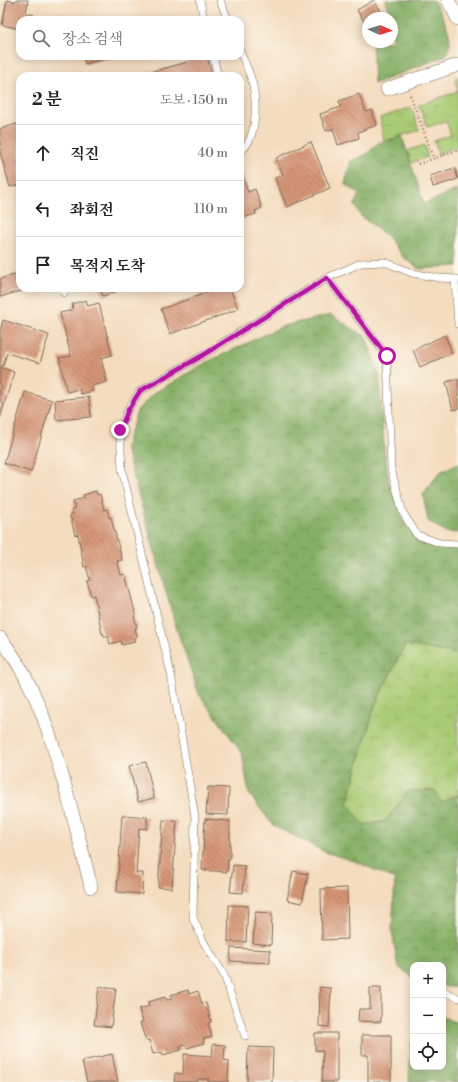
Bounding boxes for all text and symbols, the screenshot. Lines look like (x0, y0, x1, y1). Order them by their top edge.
north arrow (362, 12, 398, 48)
search box (16, 16, 244, 60)
icon: search (30, 27, 52, 49)
text: 장소 검색 (62, 30, 123, 49)
text: 2 분 (32, 89, 62, 111)
text: 도보 · 150 m (160, 92, 228, 108)
icon: ahead (32, 142, 54, 164)
text: 직진 (70, 145, 99, 164)
text: 40 m (198, 145, 228, 161)
icon: left (32, 198, 54, 220)
text: 좌회전 (70, 201, 113, 220)
text: 110 m (194, 201, 228, 217)
icon: arrive (32, 254, 54, 276)
text: 목적지 도착 (70, 257, 145, 276)
route start (378, 347, 396, 365)
route end (111, 421, 129, 439)
map controls (410, 962, 446, 1070)
button: + (410, 962, 446, 998)
button: − (410, 998, 446, 1034)
button: locate (410, 1034, 446, 1070)

